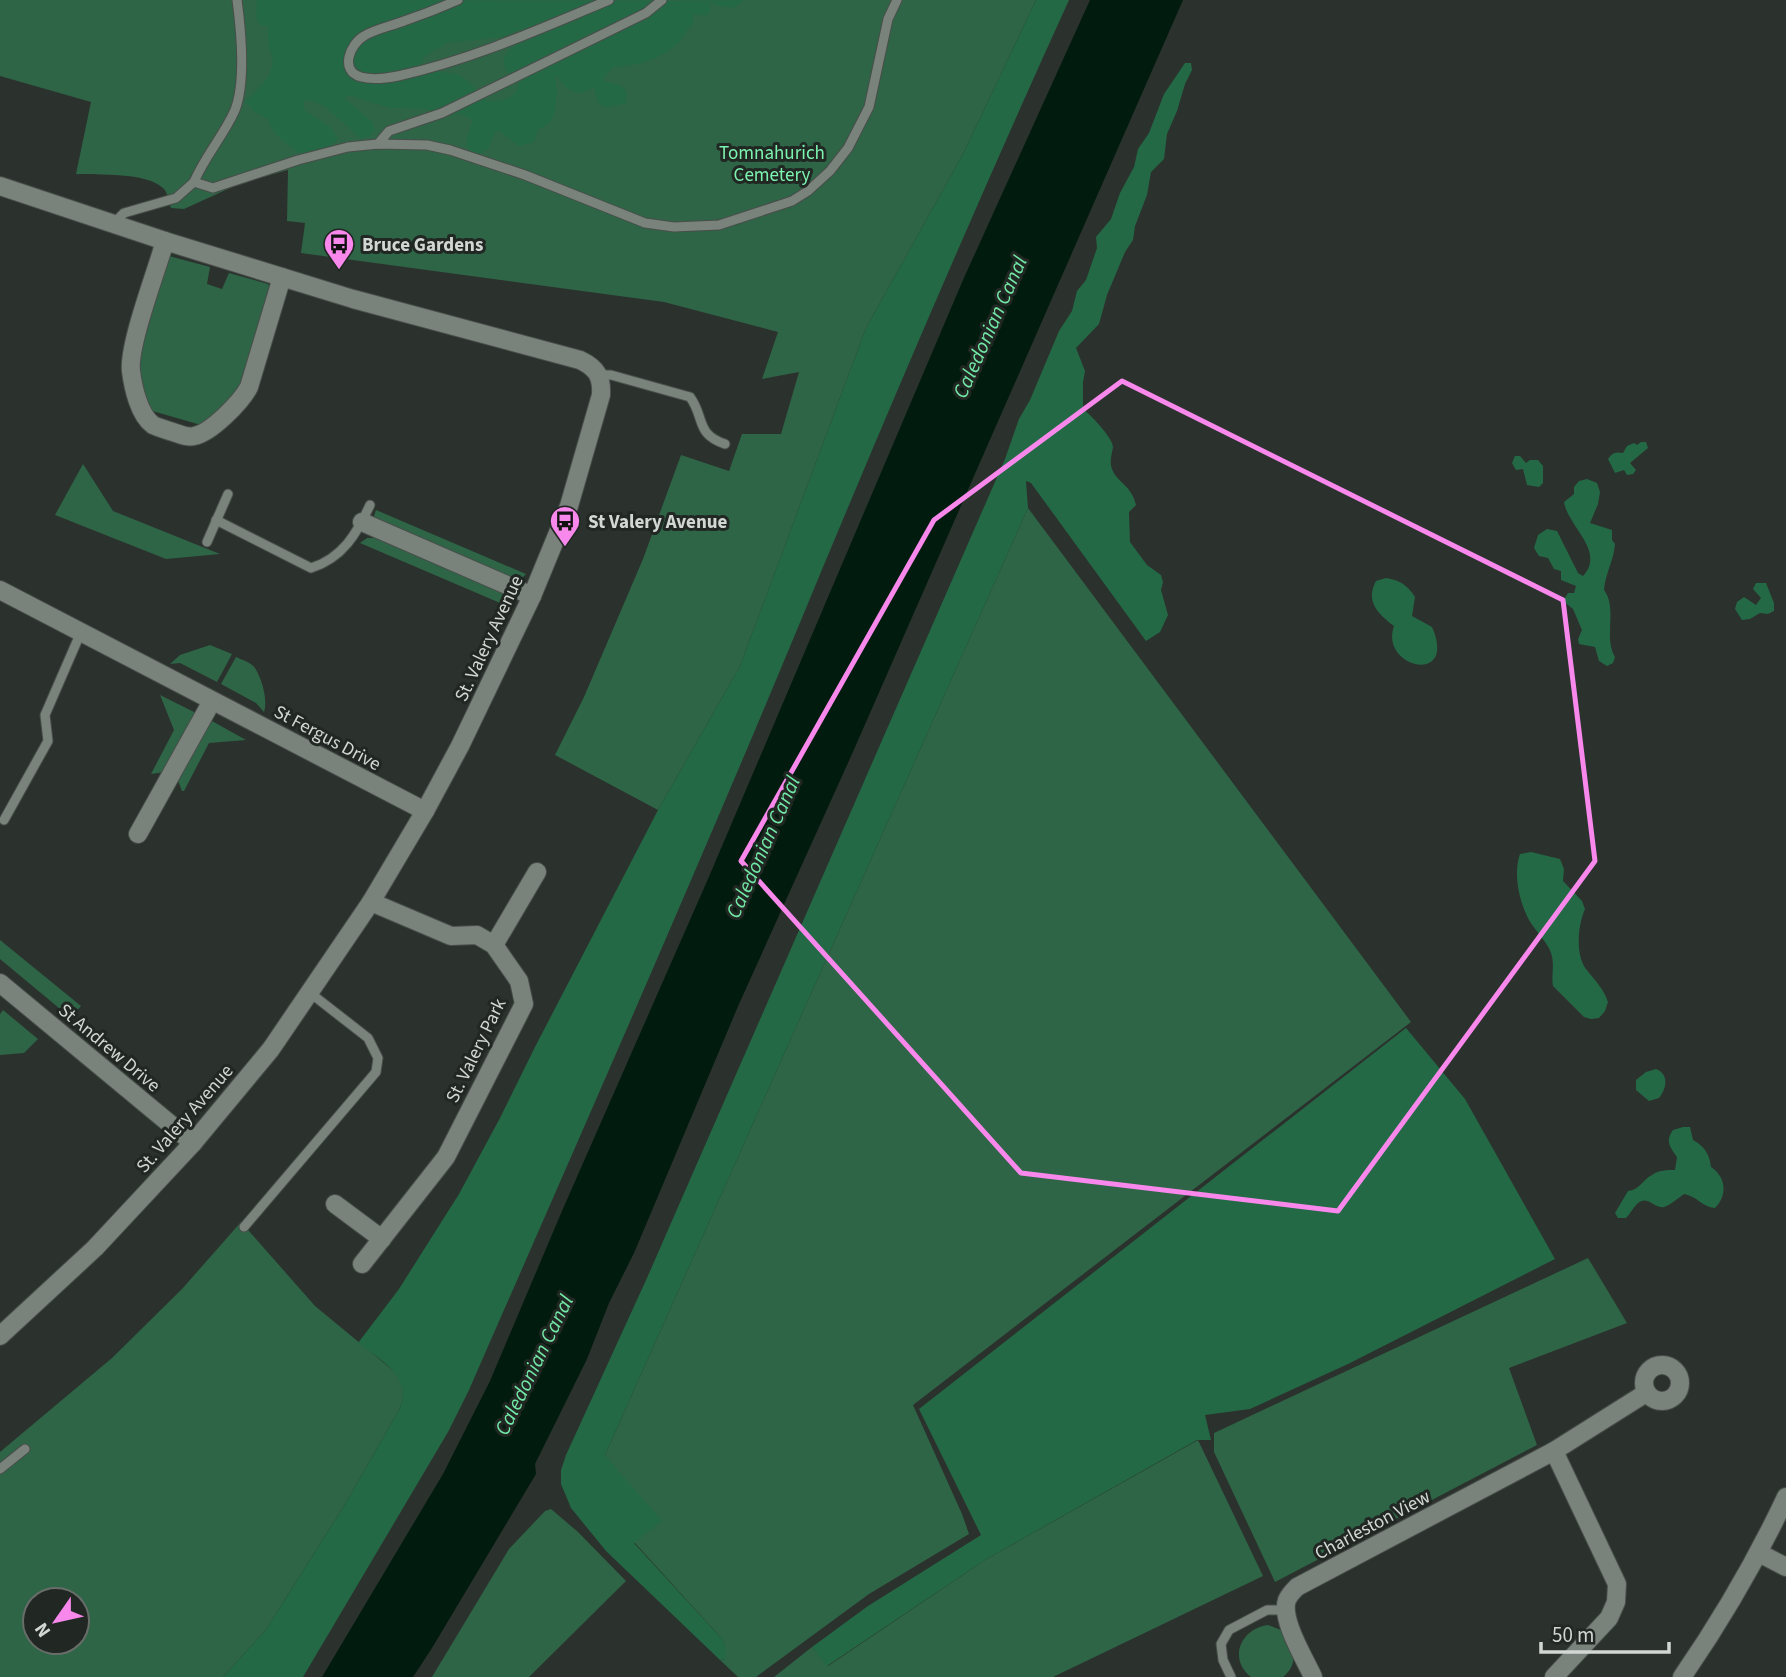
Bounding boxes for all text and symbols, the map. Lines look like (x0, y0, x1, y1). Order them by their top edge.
park label: Tomnahurich Cemetery (719, 140, 825, 189)
bus stop icon: Bruce Gardens (322, 227, 356, 271)
place label: Bruce Gardens (362, 232, 483, 259)
water label: Caledonian Canal (945, 250, 1035, 403)
bus stop icon: St Valery Avenue (548, 504, 582, 548)
place label: St Valery Avenue (588, 509, 728, 536)
street label: St. Valery Avenue (448, 571, 530, 706)
street label: St Fergus Drive (269, 699, 386, 778)
water label: Caledonian Canal (718, 770, 808, 923)
street label: St. Valery Park (439, 993, 514, 1107)
street label: St Andrew Drive (52, 997, 166, 1099)
street label: St. Valery Avenue (130, 1059, 240, 1179)
water label: Caledonian Canal (487, 1289, 581, 1440)
street label: Charleston View (1310, 1483, 1436, 1567)
north arrow (21, 1586, 91, 1656)
scale bar (1541, 1610, 1669, 1654)
text: N (28, 1617, 58, 1642)
text: 50 m (1552, 1620, 1594, 1650)

